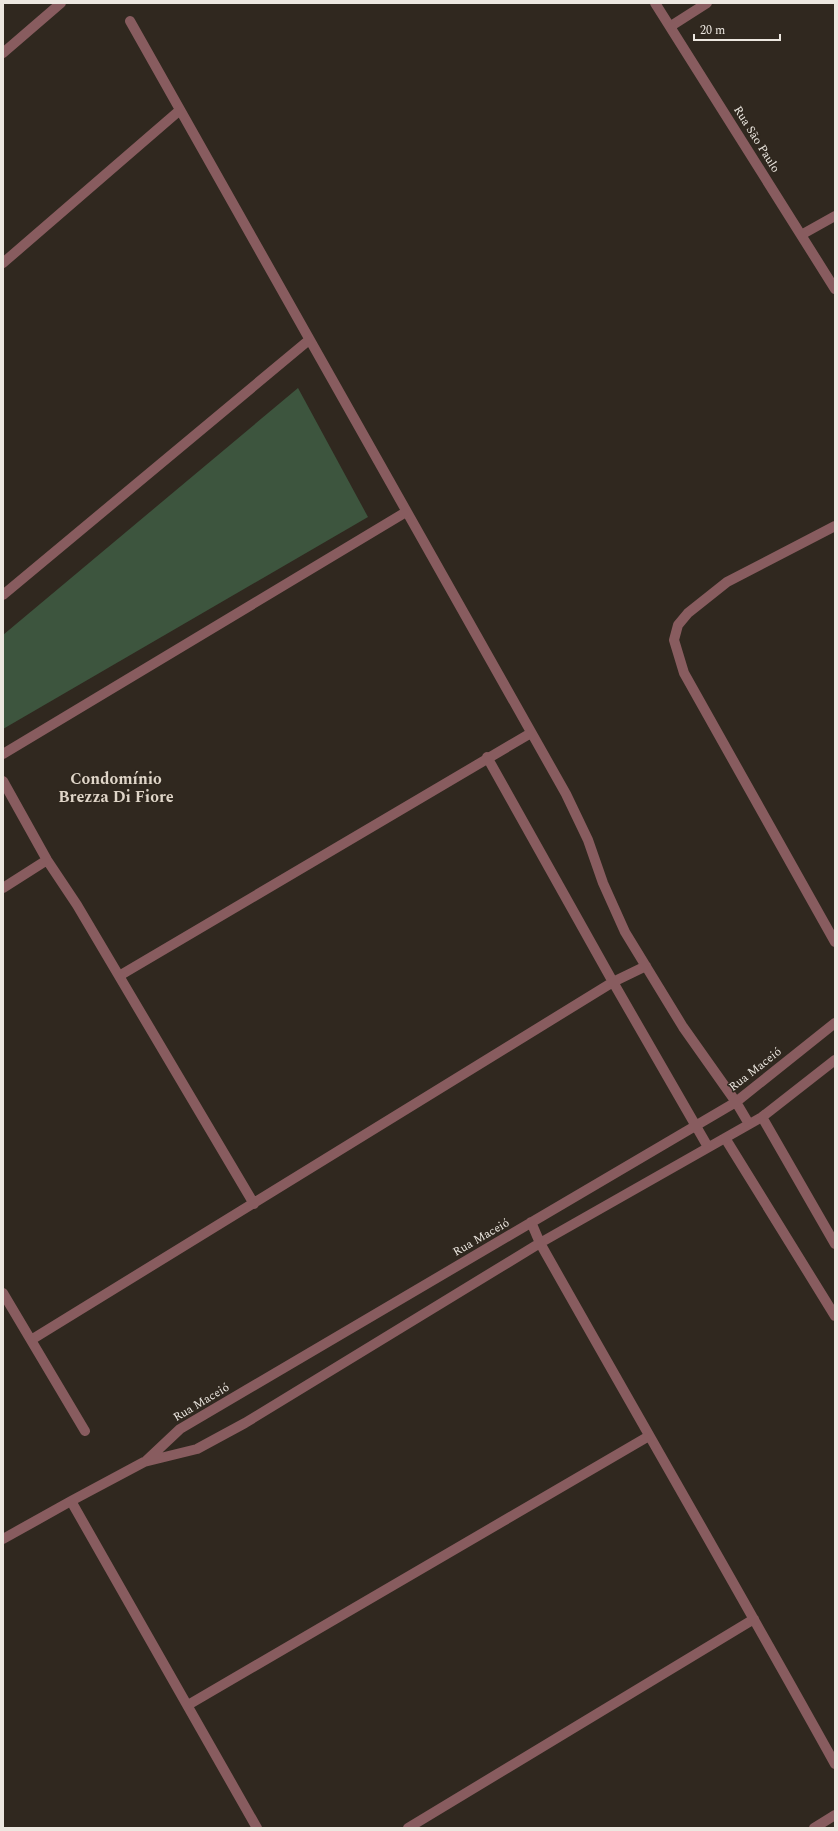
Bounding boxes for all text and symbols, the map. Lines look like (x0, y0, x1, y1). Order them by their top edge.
scale bar (694, 16, 780, 42)
text: 20 m (700, 21, 725, 40)
street label: Rua São Paulo (729, 102, 785, 176)
district label: Condomínio Brezza Di Fiore (58, 767, 174, 809)
street label: Rua Maceió (725, 1043, 786, 1096)
street label: Rua Maceió (449, 1214, 513, 1261)
street label: Rua Maceió (169, 1378, 233, 1427)

